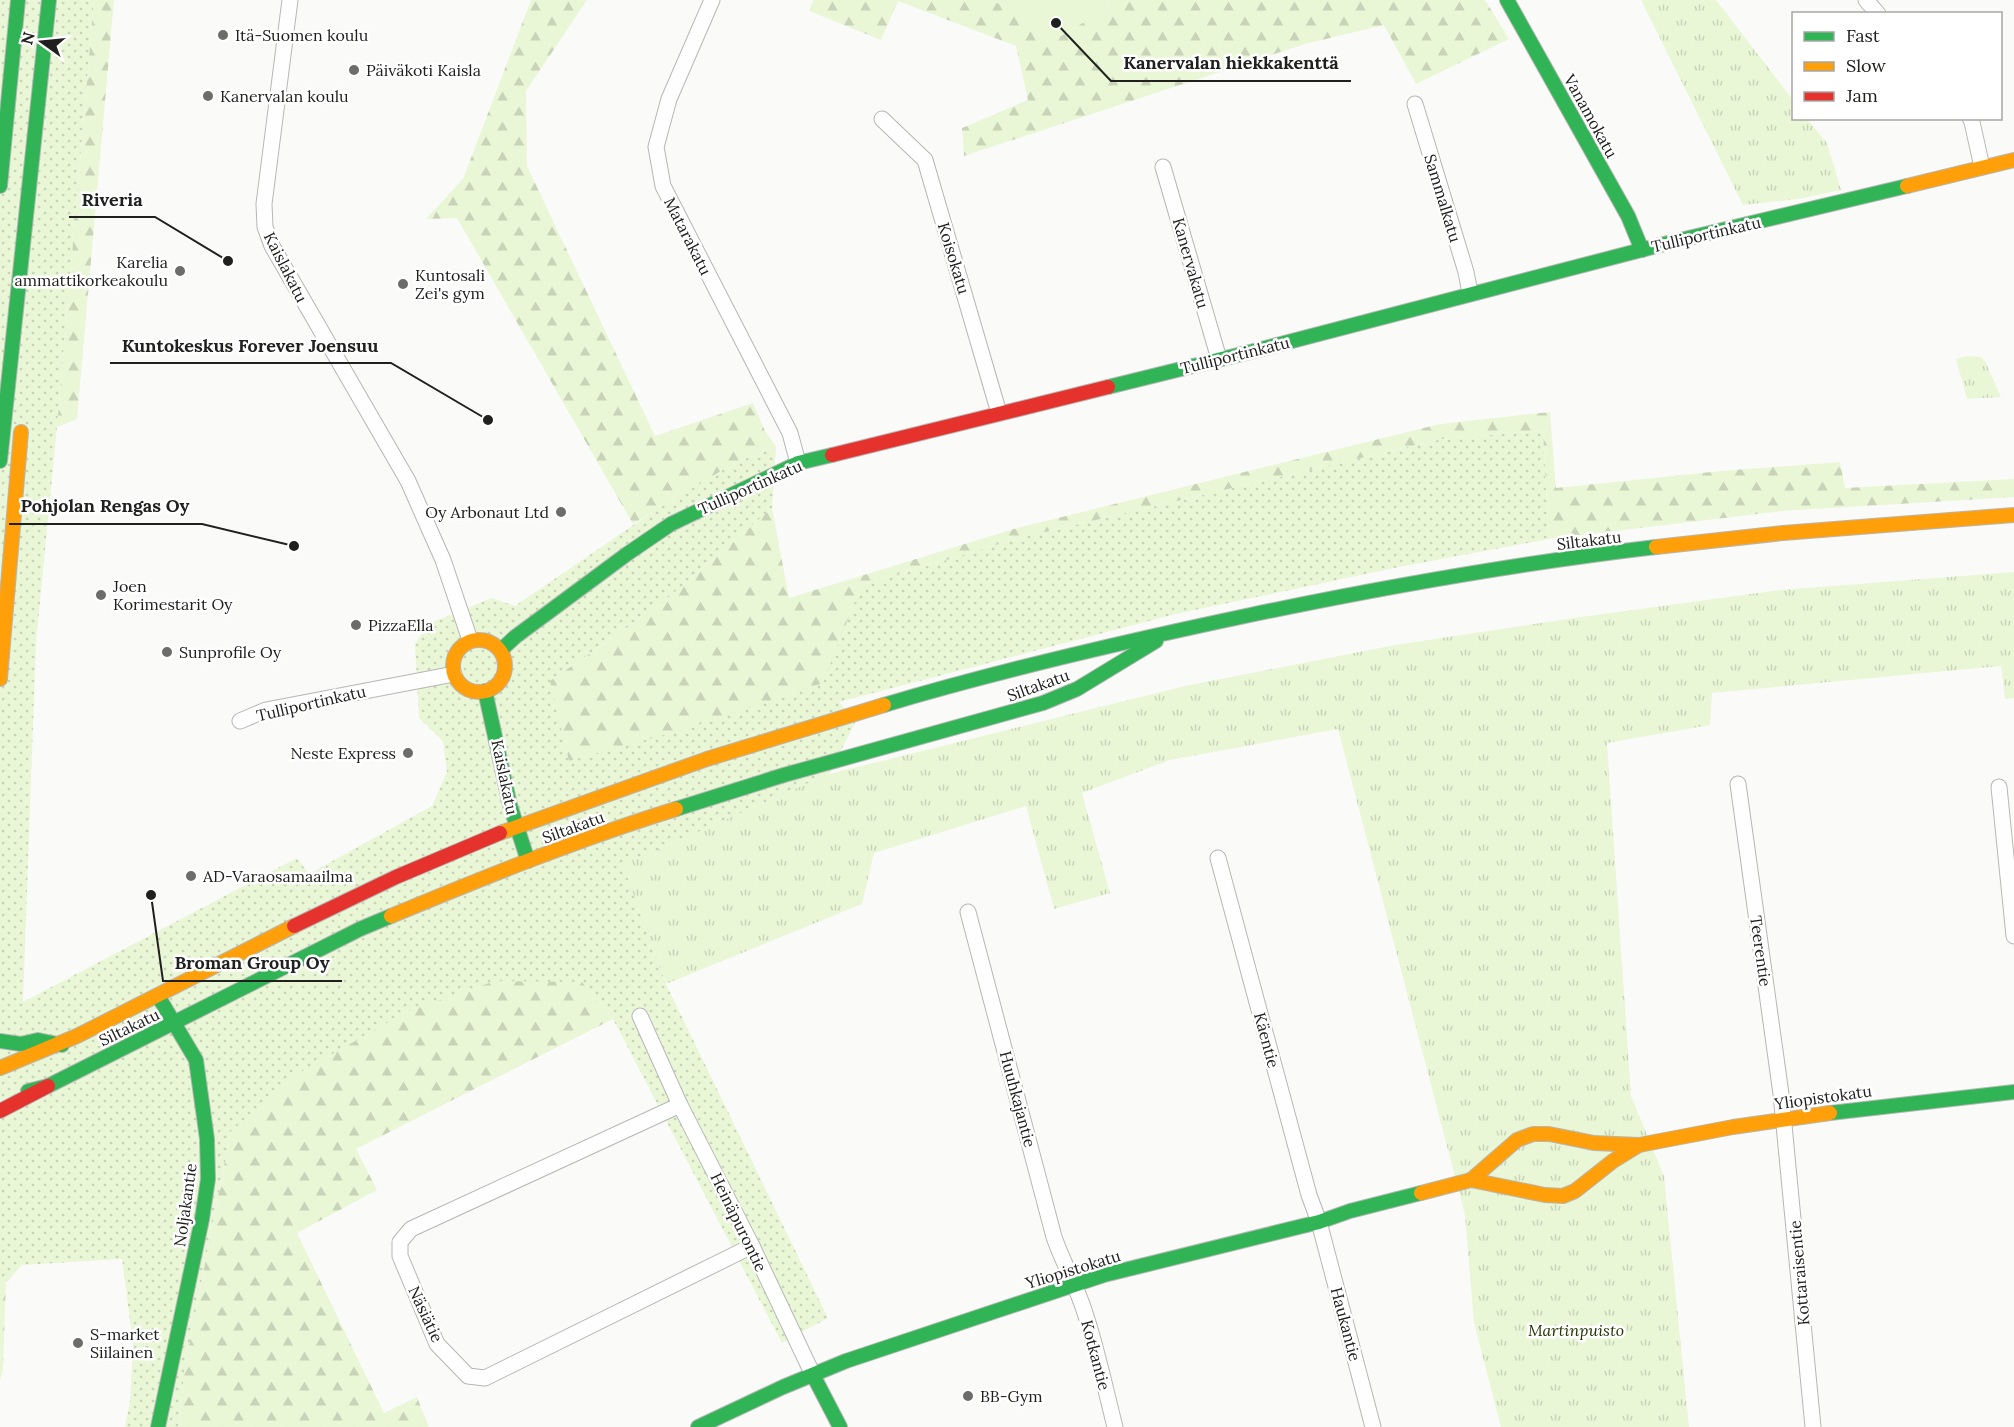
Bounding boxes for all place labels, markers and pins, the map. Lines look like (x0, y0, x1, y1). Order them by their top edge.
place label: Itä-Suomen koulu (235, 25, 369, 45)
marker: Itä-Suomen koulu (216, 28, 230, 42)
callout: Kanervalan hiekkakenttä (1111, 45, 1351, 81)
place label: Päiväkoti Kaisla (366, 60, 481, 80)
marker: Päiväkoti Kaisla (347, 63, 361, 77)
place label: Kanervalan koulu (220, 86, 349, 106)
marker: Kanervalan koulu (201, 89, 215, 103)
callout: Riveria (69, 181, 155, 217)
place label: Karelia ammattikorkeakoulu (15, 252, 168, 290)
marker: Karelia ammattikorkeakoulu (173, 264, 187, 278)
place label: Kuntosali Zei's gym (415, 265, 485, 303)
marker: Kuntosali Zei's gym (396, 277, 410, 291)
callout: Kuntokeskus Forever Joensuu (110, 327, 391, 363)
callout: Pohjolan Rengas Oy (9, 488, 202, 524)
place label: Oy Arbonaut Ltd (425, 502, 549, 522)
marker: Oy Arbonaut Ltd (554, 505, 568, 519)
place label: Joen Korimestarit Oy (112, 576, 233, 614)
marker: Joen Korimestarit Oy (94, 588, 108, 602)
place label: PizzaElla (368, 615, 434, 635)
marker: PizzaElla (349, 618, 363, 632)
place label: Sunprofile Oy (179, 642, 282, 662)
marker: Sunprofile Oy (160, 645, 174, 659)
place label: Neste Express (291, 743, 396, 763)
marker: Neste Express (401, 746, 415, 760)
place label: AD-Varaosamaailma (202, 866, 353, 886)
marker: AD-Varaosamaailma (184, 869, 198, 883)
callout: Broman Group Oy (163, 945, 342, 981)
place label: S-market Siilainen (90, 1324, 160, 1362)
marker: S-market Siilainen (71, 1336, 85, 1350)
place label: BB-Gym (980, 1386, 1043, 1406)
marker: BB-Gym (961, 1389, 975, 1403)

